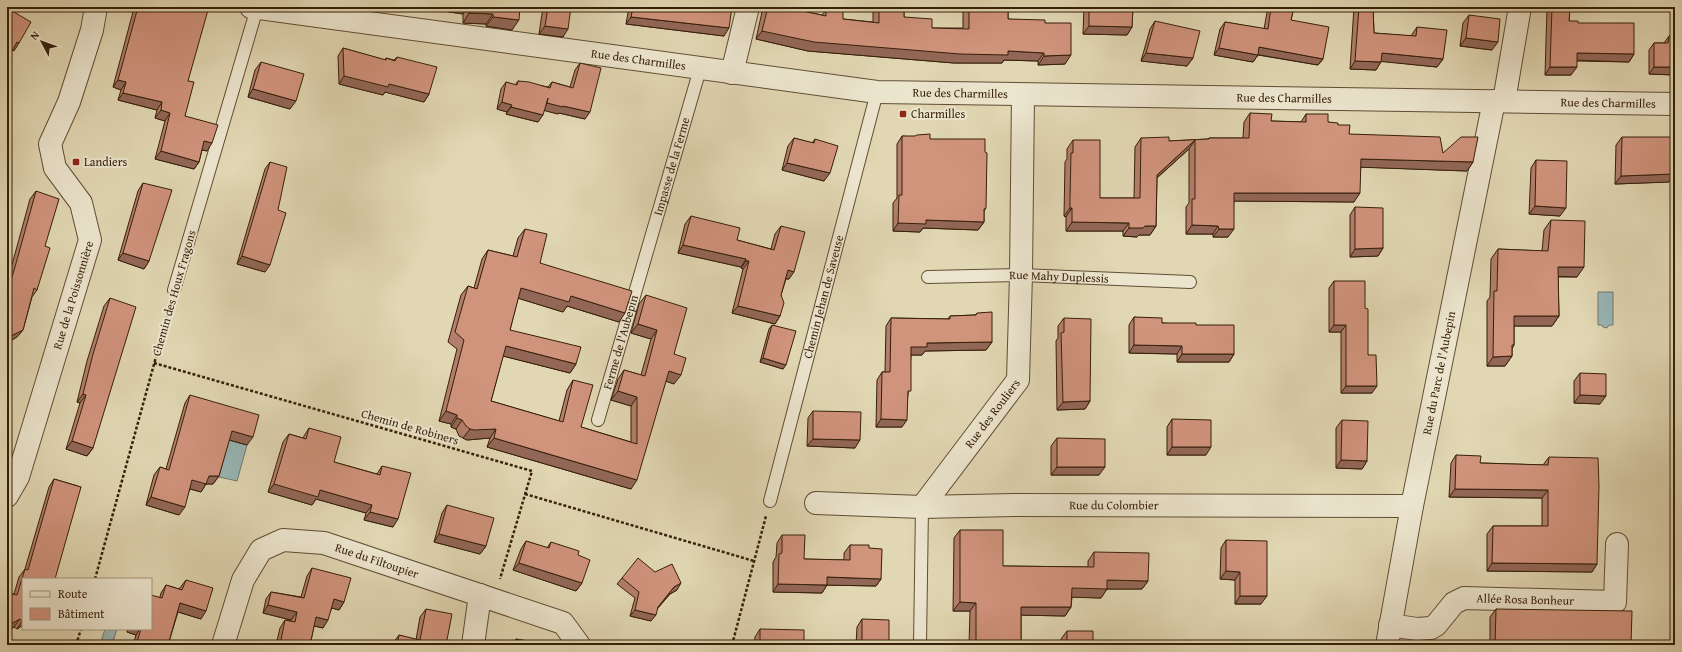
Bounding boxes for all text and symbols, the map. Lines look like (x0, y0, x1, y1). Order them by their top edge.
north arrow (22, 22, 62, 62)
text: N (26, 27, 43, 43)
street label: Rue des Charmilles (590, 44, 687, 74)
street label: Rue des Charmilles (912, 84, 1008, 102)
street label: Rue des Charmilles (1236, 88, 1332, 107)
street label: Rue des Charmilles (1560, 93, 1656, 112)
place label: Charmilles (911, 105, 965, 122)
marker: Charmilles (898, 109, 908, 119)
street label: Impasse de la Ferme (649, 115, 694, 217)
place label: Landiers (84, 153, 128, 170)
marker: Landiers (71, 157, 81, 167)
street label: Chemin des Houx Fragons (147, 228, 200, 358)
street label: Chemin Jehan de Saveuse (799, 233, 847, 360)
street label: Rue de la Poissonnière (48, 238, 97, 351)
street label: Rue Mahy Duplessis (1009, 266, 1109, 287)
street label: Ferme de l'Aubepin (598, 293, 642, 391)
street label: Rue du Parc de l'Aubepin (1418, 309, 1459, 436)
street label: Rue des Rouliers (960, 375, 1024, 452)
street label: Chemin de Robiners (359, 404, 461, 449)
street label: Rue du Colombier (1069, 496, 1159, 513)
street label: Rue du Filtoupier (333, 538, 421, 582)
legend (22, 578, 152, 630)
text: Route (58, 585, 88, 602)
street label: Allée Rosa Bonheur (1476, 589, 1574, 609)
text: Bâtiment (58, 605, 105, 622)

